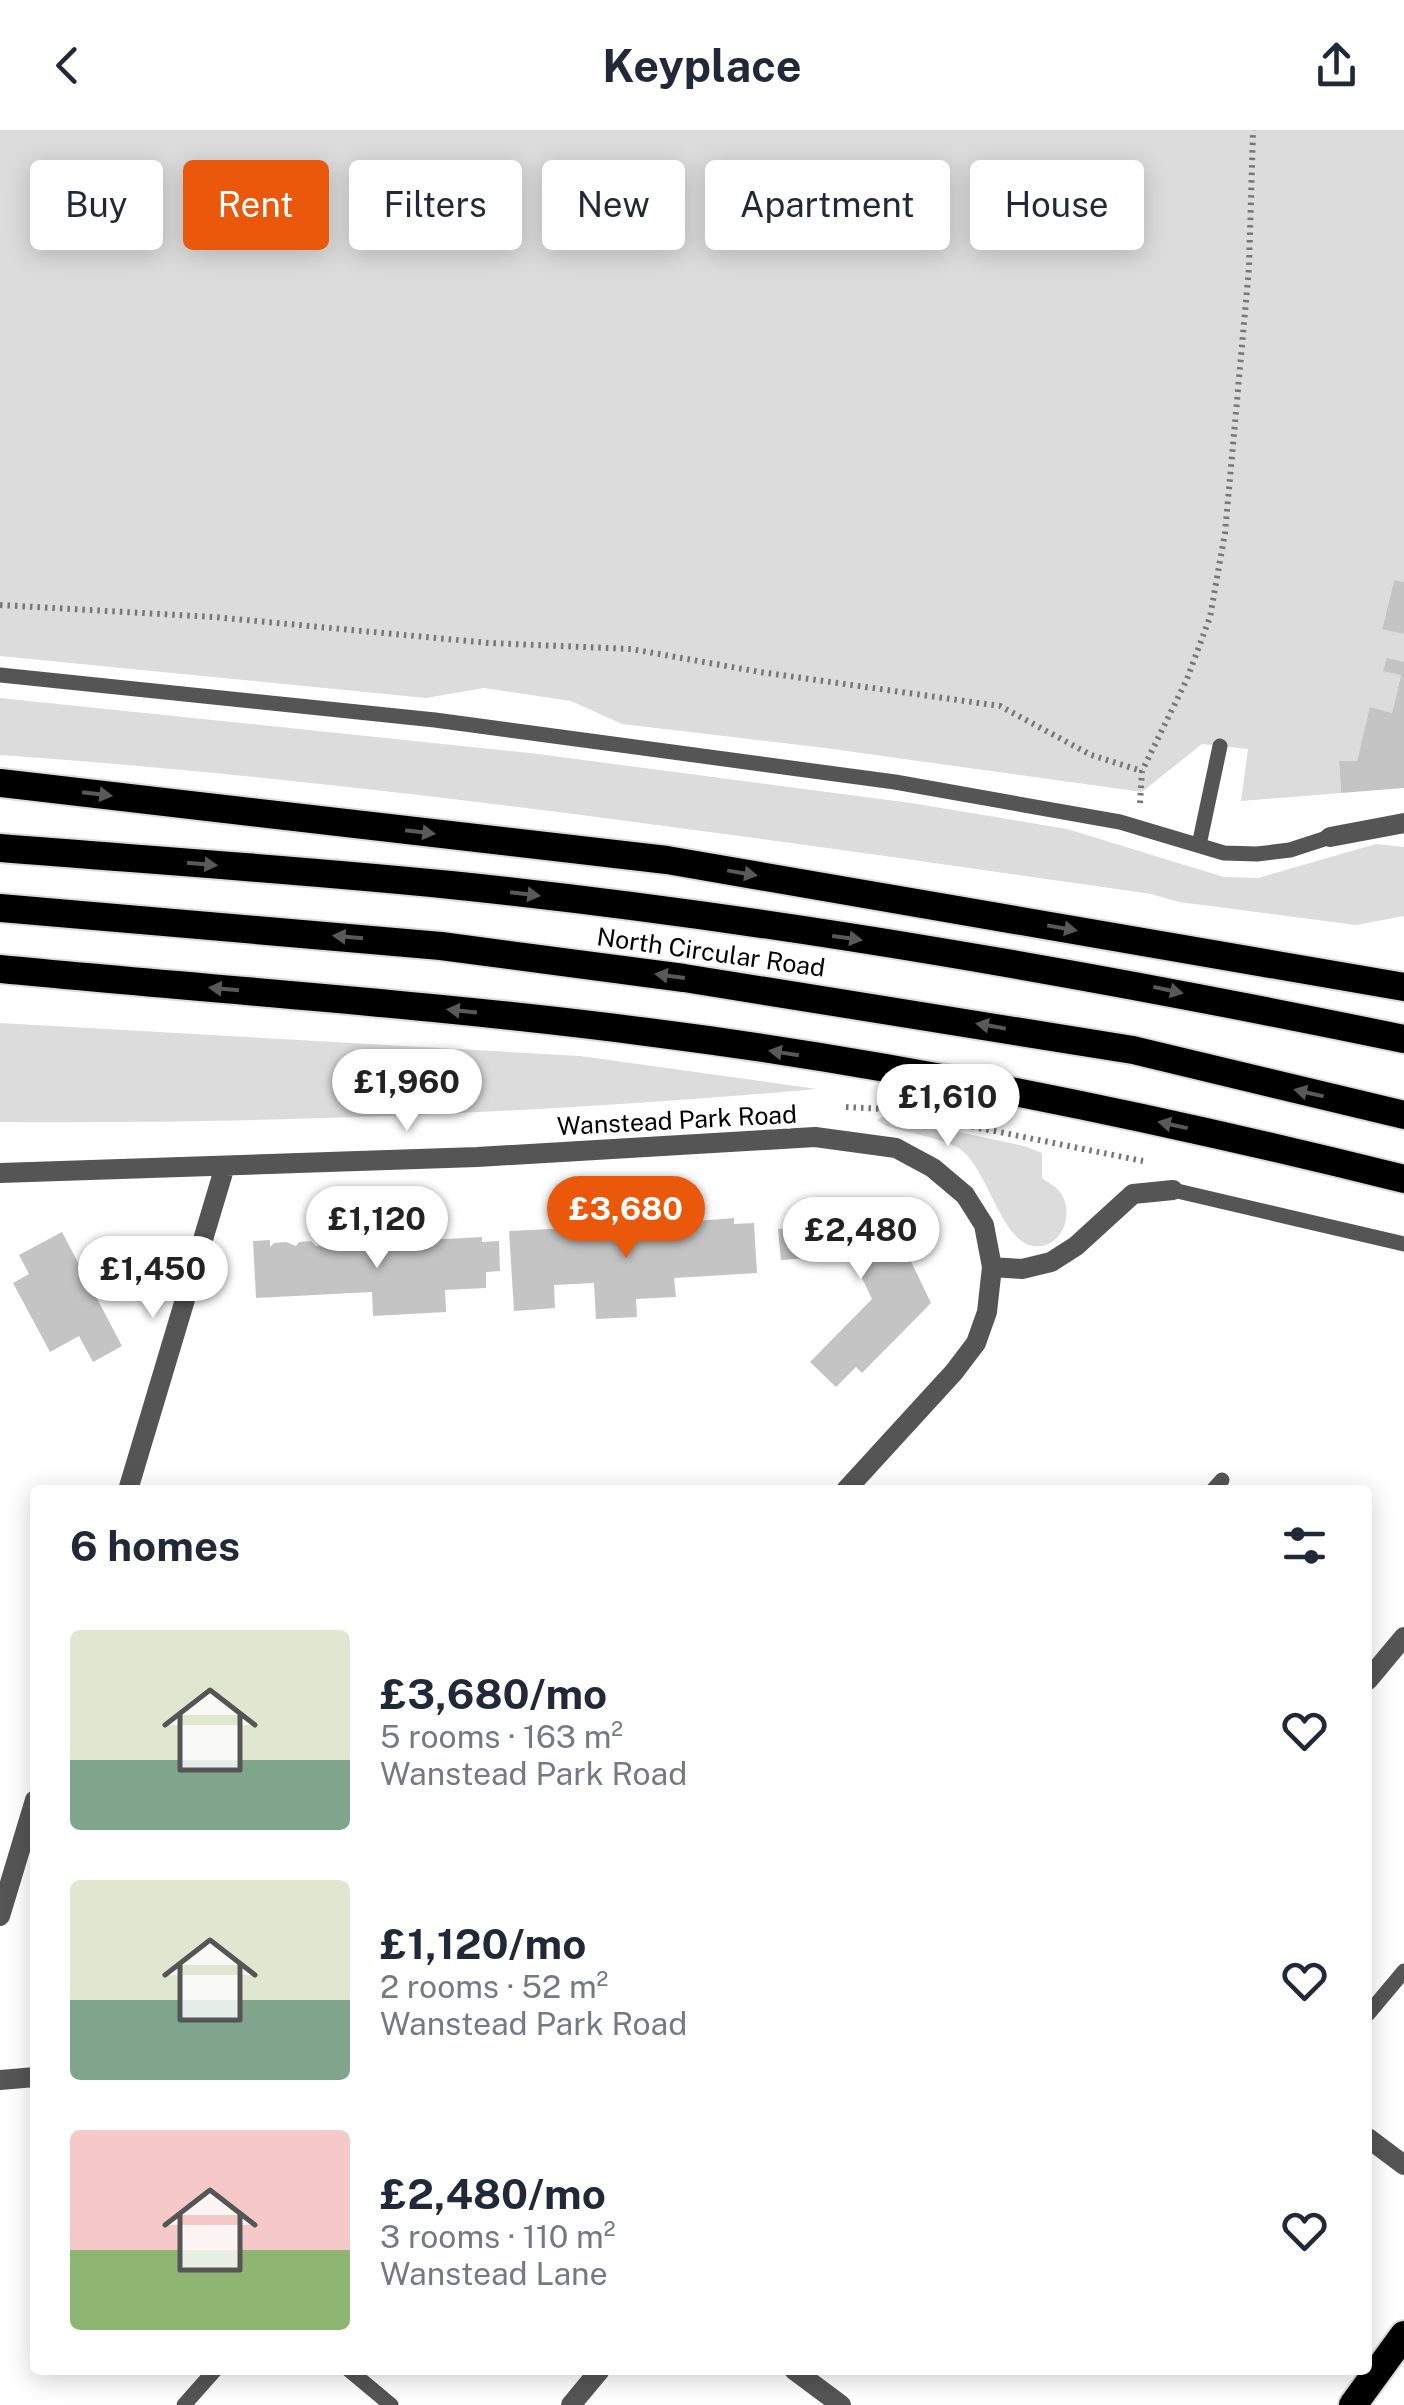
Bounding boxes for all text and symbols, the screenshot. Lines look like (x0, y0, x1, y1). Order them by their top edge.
icon: back (40, 38, 95, 93)
icon: share (1309, 38, 1364, 93)
text: Keyplace (602, 39, 802, 92)
chip: Buy (30, 160, 163, 250)
chip: Rent (183, 160, 329, 250)
chip: Filters (349, 160, 522, 250)
chip: New (542, 160, 685, 250)
chip: Apartment (705, 160, 950, 250)
chip: House (970, 160, 1144, 250)
one-way arrow (81, 787, 113, 803)
one-way arrow (404, 824, 436, 840)
one-way arrow (186, 857, 218, 873)
one-way arrow (727, 866, 758, 881)
one-way arrow (510, 886, 542, 902)
street label: North Circular Road (595, 921, 827, 983)
one-way arrow (1047, 921, 1079, 936)
one-way arrow (331, 929, 363, 945)
one-way arrow (832, 930, 864, 946)
one-way arrow (654, 968, 685, 984)
one-way arrow (208, 980, 239, 996)
one-way arrow (1153, 983, 1184, 998)
one-way arrow (446, 1003, 478, 1019)
one-way arrow (975, 1018, 1006, 1033)
one-way arrow (768, 1045, 800, 1060)
pin: £1,960 (326, 1049, 488, 1134)
text: £1,960 (354, 1063, 460, 1100)
pin: £1,610 (867, 1064, 1029, 1149)
text: £1,610 (899, 1078, 997, 1115)
one-way arrow (1293, 1084, 1324, 1100)
street label: Wanstead Park Road (556, 1099, 798, 1141)
one-way arrow (1157, 1117, 1188, 1132)
pin: £3,680 (545, 1176, 707, 1261)
pin: £1,120 (296, 1186, 458, 1271)
text: £3,680 (569, 1190, 683, 1227)
pin: £2,480 (780, 1197, 942, 1282)
text: £1,120 (328, 1200, 426, 1237)
text: £2,480 (805, 1211, 917, 1248)
pin: £1,450 (72, 1236, 234, 1321)
text: £1,450 (100, 1250, 206, 1287)
icon: filters (1277, 1518, 1332, 1573)
text: 6 homes (70, 1521, 240, 1570)
text: £3,680/mo (380, 1669, 607, 1718)
icon: home (150, 1670, 270, 1790)
icon: heart (1277, 1703, 1332, 1758)
text: 5 rooms · 163 m² (380, 1718, 623, 1755)
text: Wanstead Park Road (380, 1755, 687, 1792)
text: £1,120/mo (380, 1919, 586, 1968)
icon: home (150, 1920, 270, 2040)
icon: heart (1277, 1953, 1332, 2008)
text: 2 rooms · 52 m² (380, 1968, 608, 2005)
text: Wanstead Park Road (380, 2005, 687, 2042)
text: £2,480/mo (380, 2169, 606, 2218)
icon: home (150, 2170, 270, 2290)
icon: heart (1277, 2203, 1332, 2258)
text: 3 rooms · 110 m² (380, 2218, 616, 2255)
text: Wanstead Lane (380, 2255, 608, 2292)

